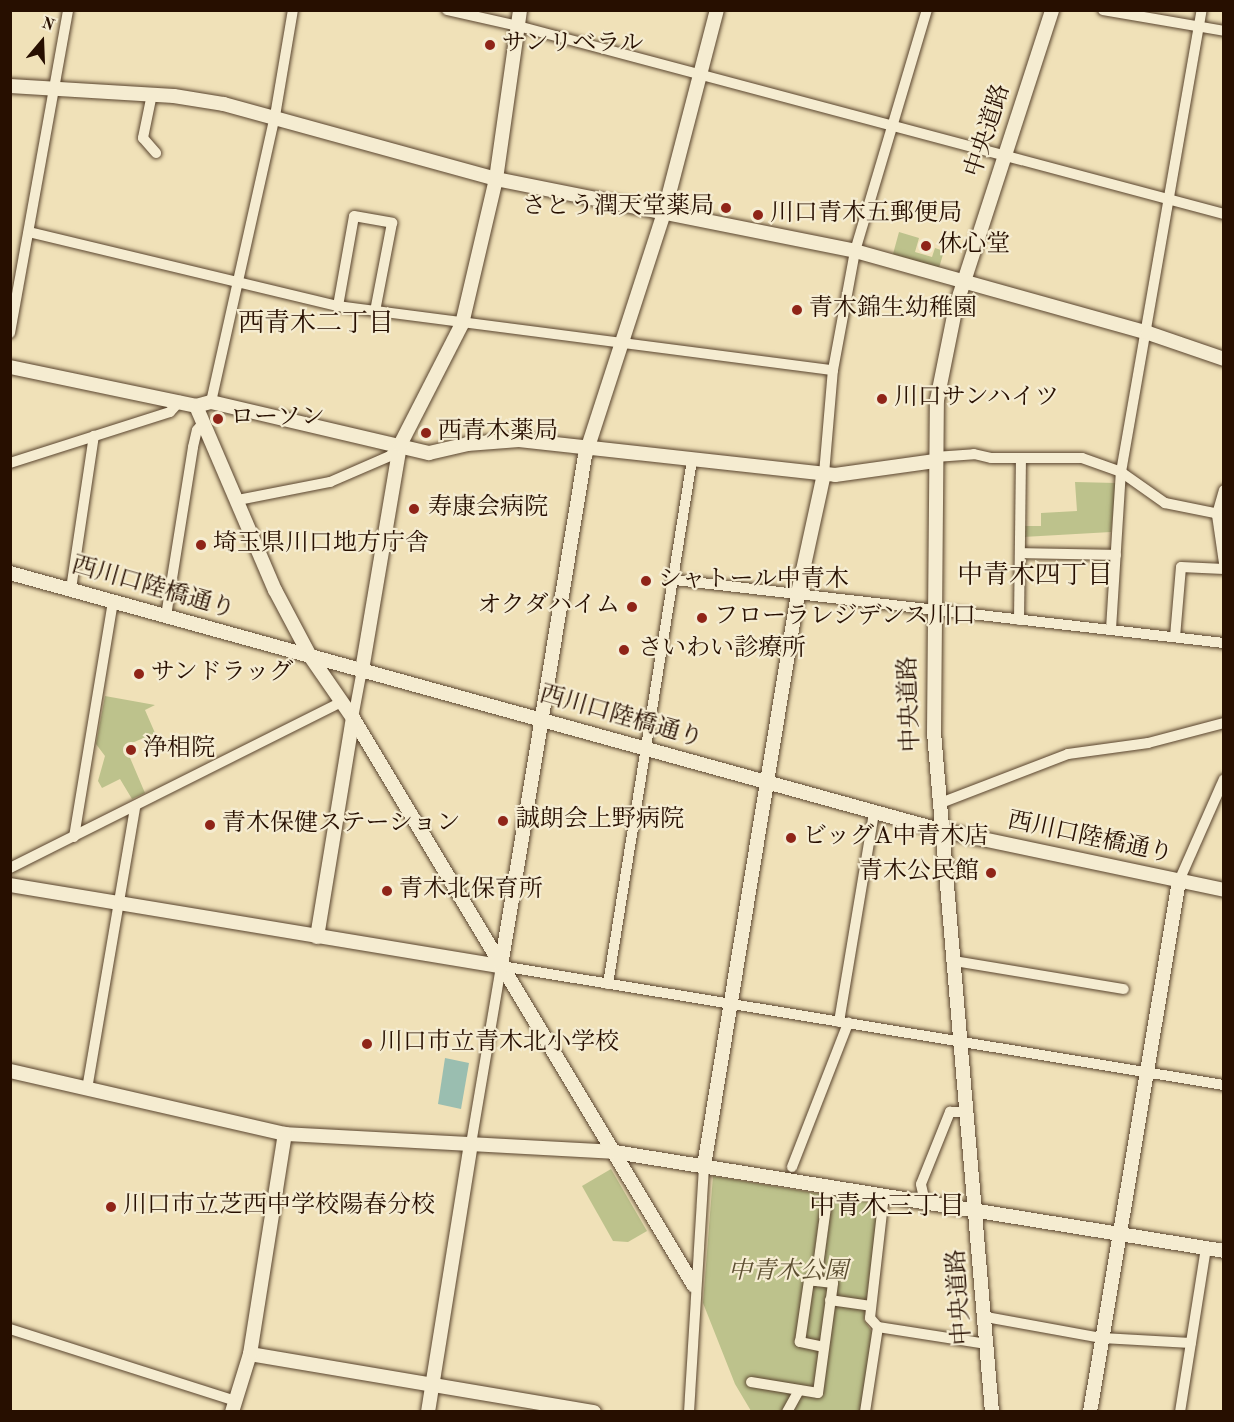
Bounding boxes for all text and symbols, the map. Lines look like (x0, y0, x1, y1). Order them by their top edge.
north arrow (12, 12, 72, 72)
text: N (39, 15, 56, 35)
place label: サンリベラル (502, 31, 646, 59)
marker: サンリベラル (483, 38, 497, 52)
street label: 中央道路 (960, 81, 1018, 181)
place label: さとう潤天堂薬局 (522, 194, 714, 222)
marker: さとう潤天堂薬局 (719, 201, 733, 215)
place label: 川口青木五郵便局 (770, 201, 962, 229)
marker: 川口青木五郵便局 (751, 208, 765, 222)
place label: 休心堂 (938, 232, 1010, 260)
marker: 休心堂 (919, 239, 933, 253)
place label: 青木錦生幼稚園 (809, 296, 977, 324)
marker: 青木錦生幼稚園 (790, 303, 804, 317)
district label: 西青木二丁目 (238, 309, 394, 341)
place label: 川口サンハイツ (894, 385, 1062, 413)
marker: 川口サンハイツ (875, 392, 889, 406)
place label: ローソン (230, 405, 326, 433)
marker: ローソン (211, 412, 225, 426)
place label: 西青木薬局 (438, 419, 558, 447)
marker: 西青木薬局 (419, 426, 433, 440)
place label: 寿康会病院 (428, 495, 548, 523)
marker: 寿康会病院 (405, 500, 423, 518)
place label: 埼玉県川口地方庁舎 (213, 531, 429, 559)
marker: 埼玉県川口地方庁舎 (194, 538, 208, 552)
street label: 西川口陸橋通り (68, 552, 238, 626)
district label: 中青木四丁目 (957, 561, 1113, 593)
place label: シャトール中青木 (658, 567, 850, 595)
marker: シャトール中青木 (639, 574, 653, 588)
place label: オクダハイム (476, 593, 620, 621)
marker: オクダハイム (625, 600, 639, 614)
place label: フローラレジデンス川口 (714, 604, 978, 632)
marker: フローラレジデンス川口 (695, 611, 709, 625)
place label: さいわい診療所 (638, 636, 806, 664)
marker: さいわい診療所 (615, 641, 633, 659)
street label: 中央道路 (895, 656, 927, 752)
place label: サンドラッグ (151, 660, 295, 688)
marker: サンドラッグ (132, 667, 146, 681)
street label: 西川口陸橋通り (536, 681, 706, 755)
place label: 浄相院 (143, 736, 215, 764)
marker: 浄相院 (124, 743, 138, 757)
place label: 誠朗会上野病院 (516, 807, 684, 835)
street label: 西川口陸橋通り (1005, 807, 1175, 871)
place label: 青木保健ステーション (222, 811, 462, 839)
marker: 誠朗会上野病院 (494, 812, 512, 830)
marker: 青木保健ステーション (203, 818, 217, 832)
place label: ビッグA中青木店 (803, 824, 989, 852)
marker: ビッグA中青木店 (784, 831, 798, 845)
place label: 青木公民館 (859, 859, 979, 887)
marker: 青木公民館 (984, 866, 998, 880)
place label: 青木北保育所 (399, 877, 543, 905)
marker: 青木北保育所 (380, 884, 394, 898)
place label: 川口市立青木北小学校 (379, 1030, 619, 1058)
marker: 川口市立青木北小学校 (360, 1037, 374, 1051)
district label: 中青木三丁目 (809, 1192, 965, 1224)
place label: 川口市立芝西中学校陽春分校 (123, 1193, 435, 1221)
marker: 川口市立芝西中学校陽春分校 (104, 1200, 118, 1214)
street label: 中央道路 (943, 1248, 979, 1346)
park label: 中青木公園 (728, 1259, 848, 1287)

